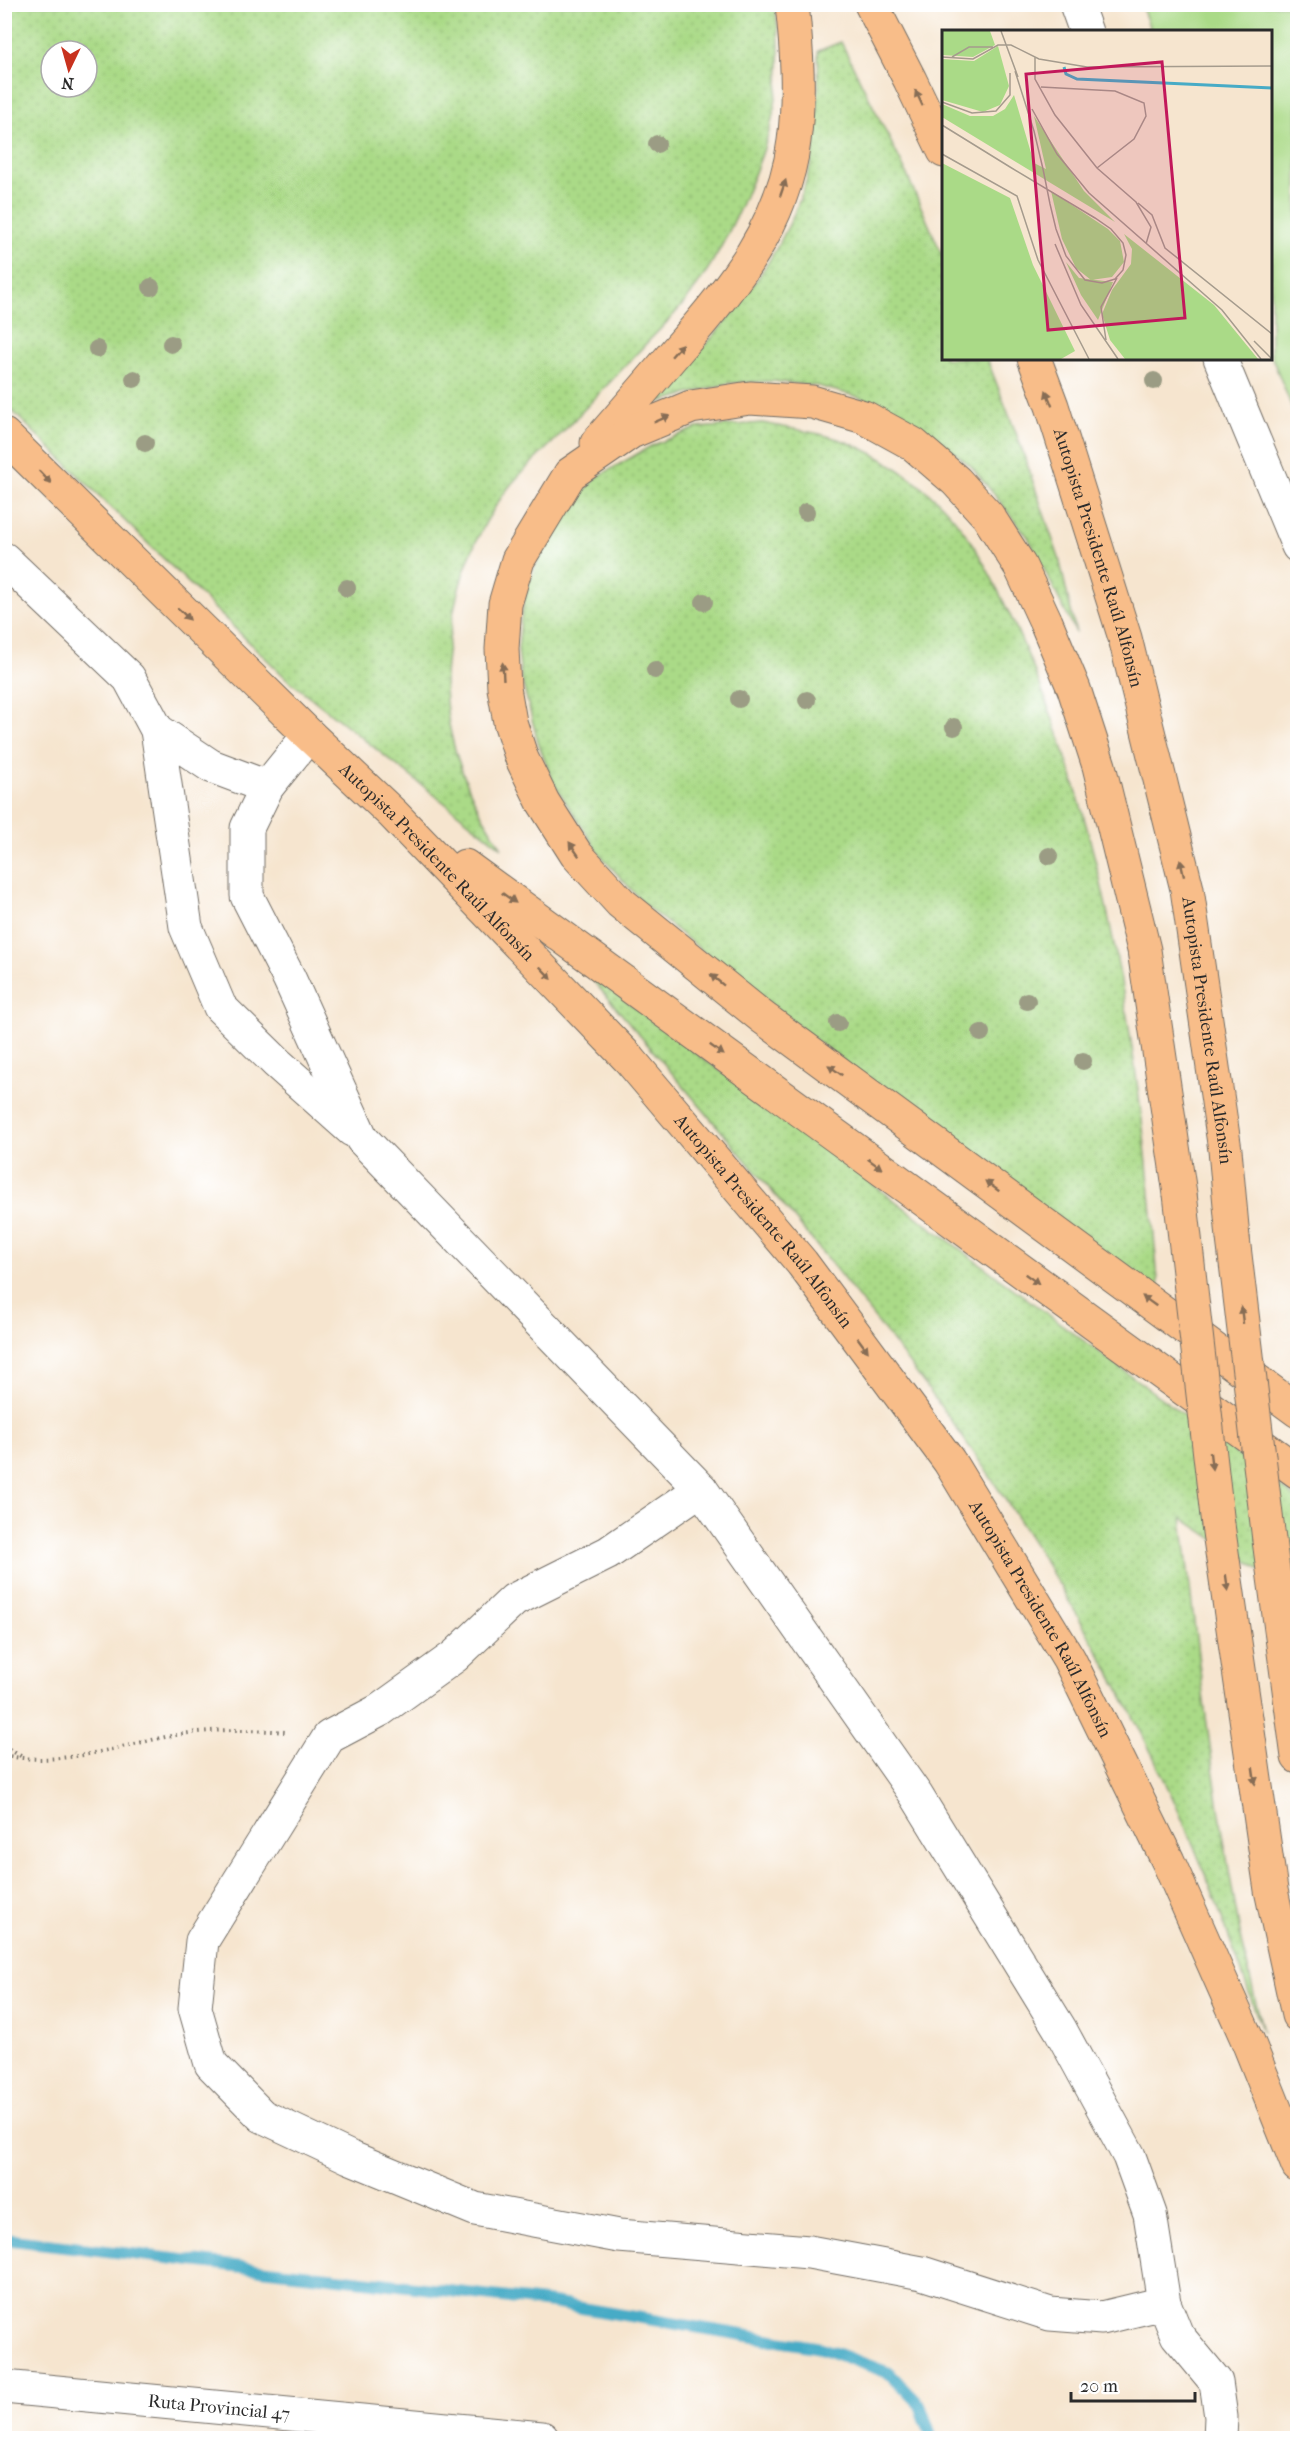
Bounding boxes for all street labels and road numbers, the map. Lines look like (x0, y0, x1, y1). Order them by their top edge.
street label: Autopista Presidente Raúl Alfonsín (1048, 425, 1147, 690)
street label: Autopista Presidente Raúl Alfonsín (334, 758, 539, 966)
street label: Autopista Presidente Raúl Alfonsín (1177, 895, 1236, 1166)
street label: Autopista Presidente Raúl Alfonsín (669, 1110, 857, 1333)
street label: Autopista Presidente Raúl Alfonsín (964, 1496, 1116, 1742)
street label: Ruta Provincial 47 (147, 2391, 291, 2425)

